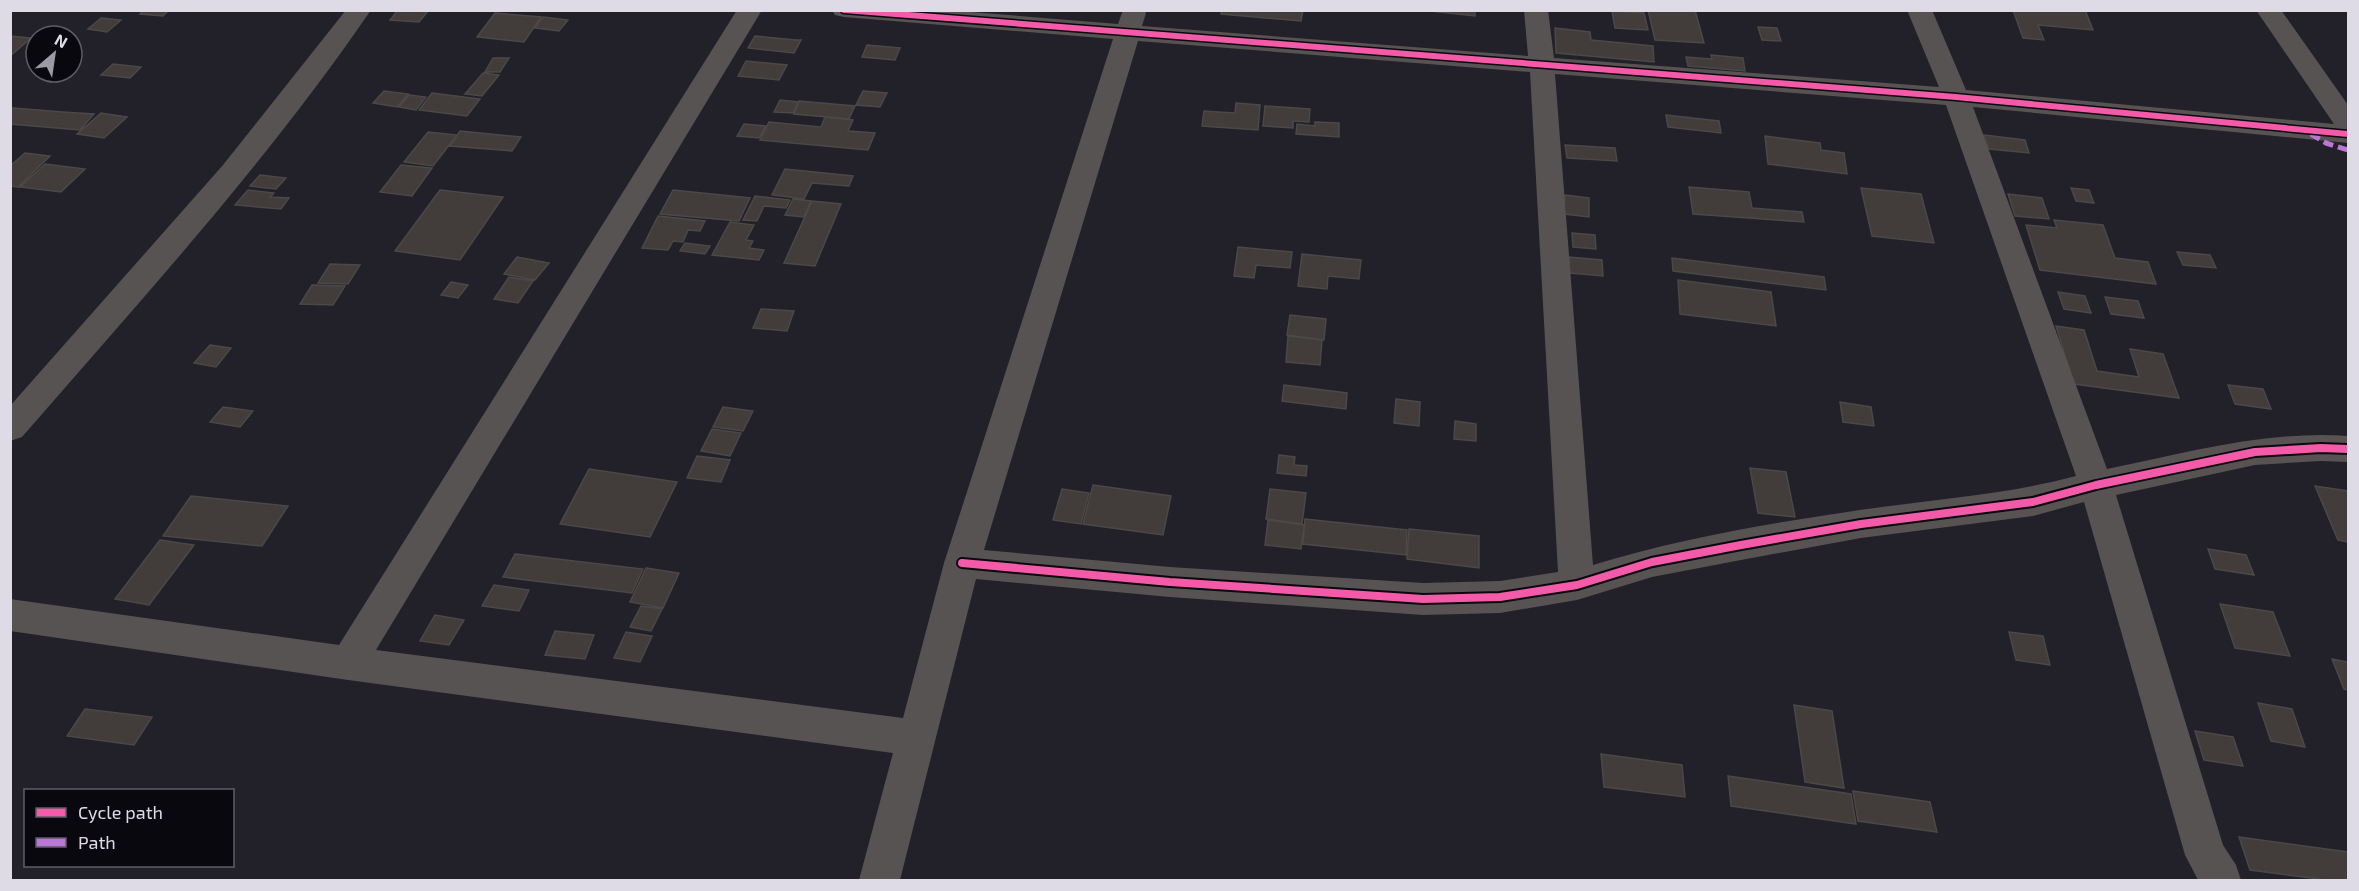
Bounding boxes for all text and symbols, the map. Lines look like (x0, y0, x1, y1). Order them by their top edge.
north arrow (24, 24, 84, 84)
text: N (52, 29, 71, 52)
legend (24, 789, 234, 867)
text: Cycle path (78, 801, 163, 823)
text: Path (78, 831, 116, 853)

